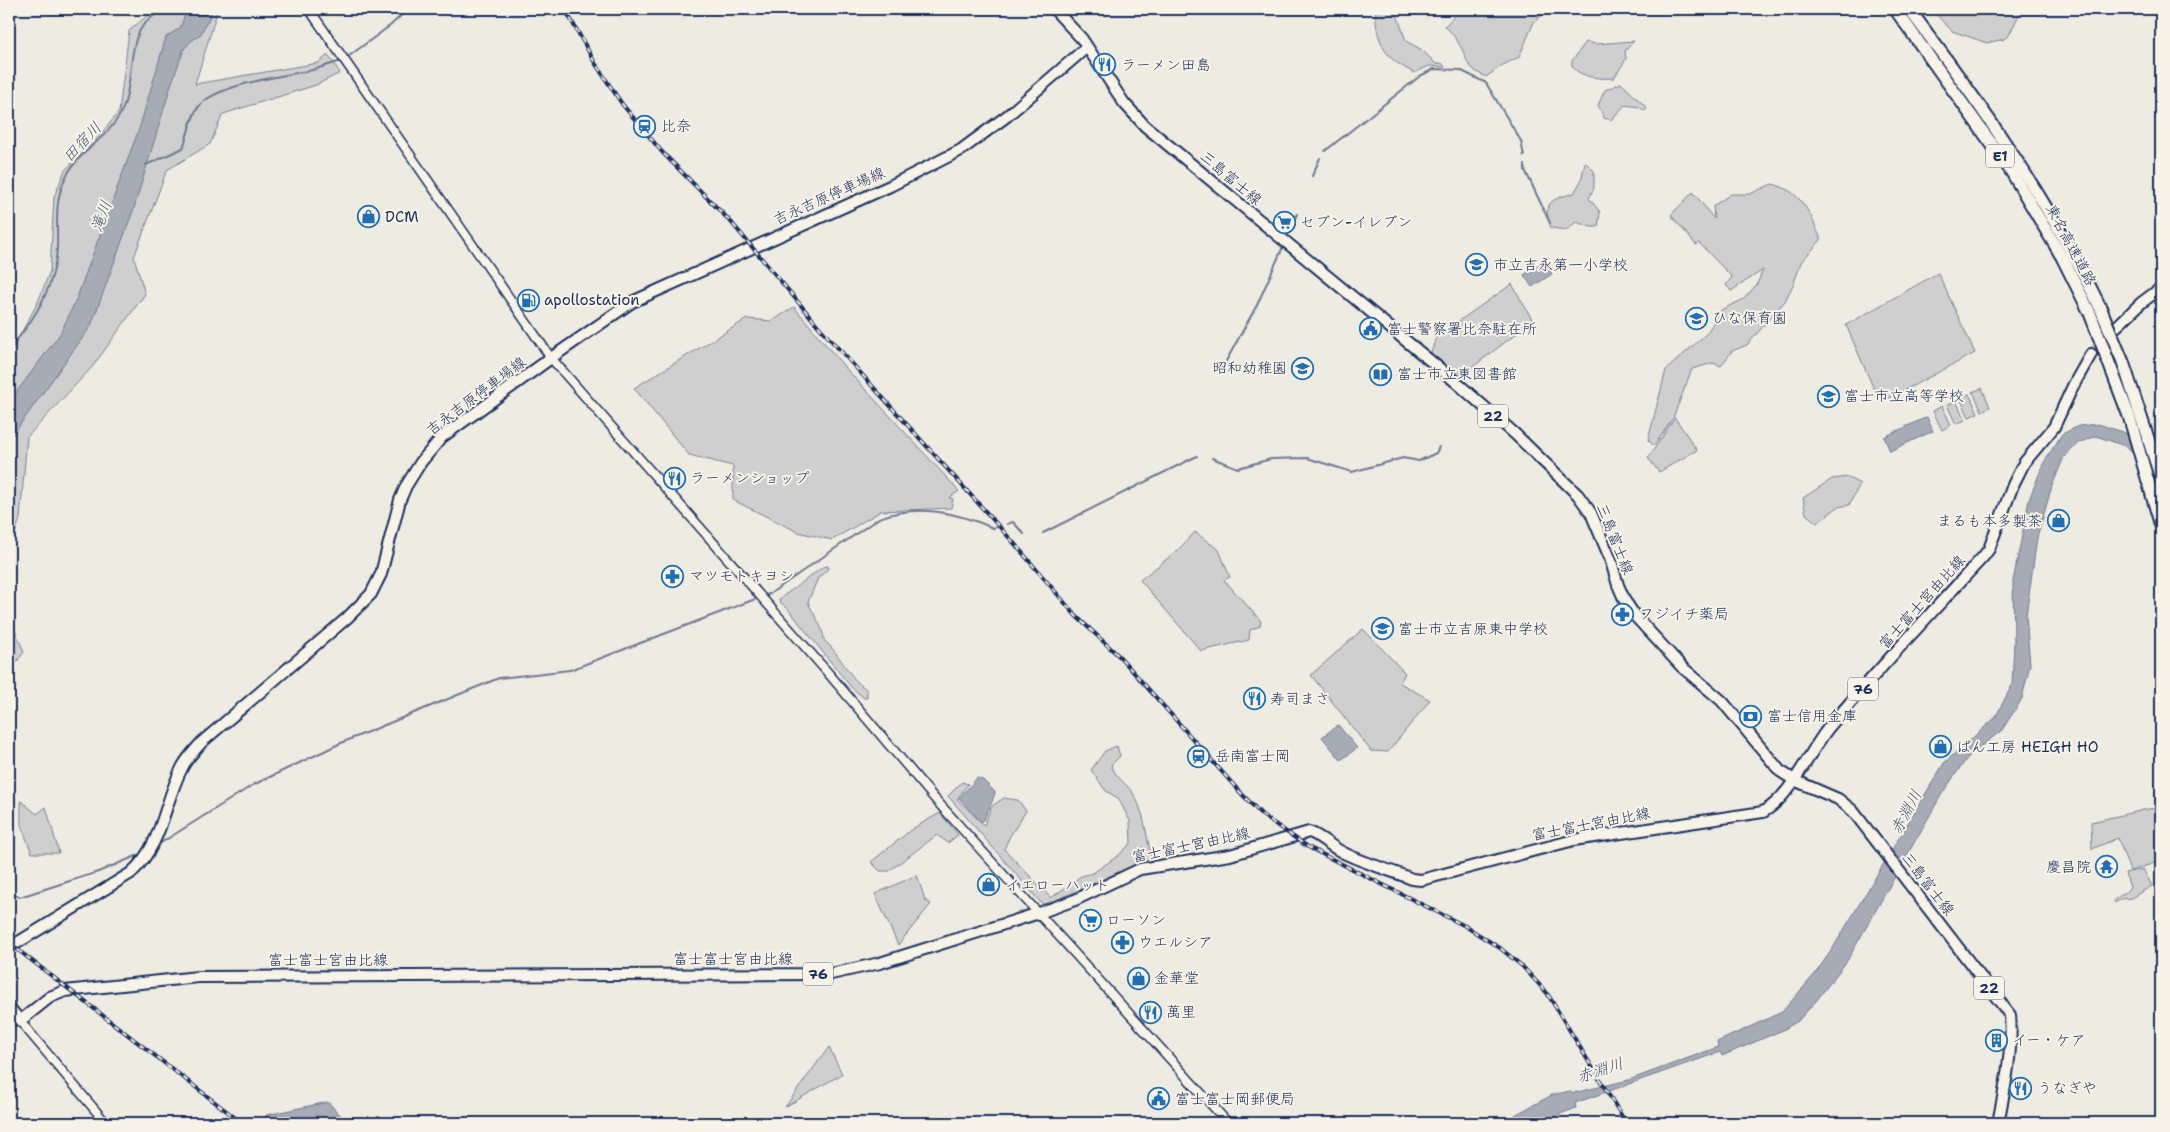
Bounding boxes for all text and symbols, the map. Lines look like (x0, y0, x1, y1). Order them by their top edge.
restaurant icon: ラーメン田島 (1093, 53, 1117, 77)
place label: ラーメン田島 (1121, 55, 1211, 75)
station icon: 比奈 (633, 114, 657, 138)
place label: 比奈 (661, 116, 691, 136)
water label: 田宿川 (58, 117, 106, 167)
road number: E1 (1986, 144, 2014, 168)
street label: 三島富士線 (1196, 146, 1266, 210)
street label: 吉永吉原停車場線 (770, 162, 888, 230)
water label: 滝川 (85, 197, 117, 235)
street label: 東名高速道路 (2041, 201, 2101, 289)
shop icon: DCM (357, 205, 381, 229)
place label: DCM (385, 207, 419, 227)
supermarket icon: セブン-イレブン (1272, 210, 1296, 234)
place label: セブン-イレブン (1300, 212, 1412, 232)
school or university icon: 市立吉永第一小学校 (1465, 253, 1489, 277)
place label: 市立吉永第一小学校 (1493, 255, 1628, 275)
fuel station icon: apollostation (516, 288, 540, 312)
place label: apollostation (544, 290, 639, 310)
school or university icon: ひな保育園 (1684, 306, 1708, 330)
place label: ひな保育園 (1712, 308, 1787, 328)
public building icon: 富士警察署比奈駐在所 (1359, 317, 1383, 341)
place label: 富士警察署比奈駐在所 (1387, 319, 1537, 339)
street label: 吉永吉原停車場線 (422, 352, 530, 440)
school or university icon: 昭和幼稚園 (1291, 356, 1315, 380)
place label: 昭和幼稚園 (1212, 358, 1287, 378)
library icon: 富士市立東図書館 (1369, 362, 1393, 386)
place label: 富士市立東図書館 (1397, 364, 1517, 384)
school or university icon: 富士市立高等学校 (1816, 384, 1840, 408)
place label: 富士市立高等学校 (1844, 386, 1964, 406)
road number: 22 (1478, 404, 1508, 428)
restaurant icon: ラーメンショップ (662, 466, 686, 490)
place label: ラーメンショップ (690, 468, 809, 488)
street label: 三島富士線 (1592, 500, 1638, 578)
shop icon: まるも本多製茶 (2046, 509, 2070, 533)
place label: まるも本多製茶 (1937, 511, 2042, 531)
street label: 富士富士宮由比線 (1874, 551, 1970, 653)
pharmacy icon: マツモトキヨシ (661, 564, 685, 588)
place label: マツモトキヨシ (689, 566, 794, 586)
pharmacy icon: フジイチ薬局 (1611, 602, 1635, 626)
place label: フジイチ薬局 (1639, 604, 1729, 624)
school or university icon: 富士市立吉原東中学校 (1370, 617, 1394, 641)
place label: 富士市立吉原東中学校 (1398, 619, 1548, 639)
road number: 76 (1848, 678, 1878, 701)
restaurant icon: 寿司まさ (1242, 687, 1266, 711)
place label: 寿司まさ (1270, 689, 1330, 709)
bank icon: 富士信用金庫 (1739, 704, 1763, 728)
place label: 富士信用金庫 (1767, 706, 1857, 726)
shop icon: ぱん工房 HEIGH HO (1928, 735, 1952, 759)
place label: ぱん工房 HEIGH HO (1956, 737, 2099, 757)
station icon: 岳南富士岡 (1187, 744, 1211, 768)
place label: 岳南富士岡 (1215, 746, 1290, 766)
water label: 赤淵川 (1885, 786, 1927, 838)
street label: 富士富士宮由比線 (1530, 803, 1652, 845)
street label: 富士富士宮由比線 (1130, 823, 1252, 867)
street label: 三島富士線 (1897, 848, 1959, 920)
temple icon: 慶昌院 (2095, 855, 2119, 879)
place label: 慶昌院 (2046, 857, 2091, 877)
shop icon: イエローハット (977, 873, 1001, 897)
place label: イエローハット (1005, 875, 1110, 895)
supermarket icon: ローソン (1078, 908, 1102, 932)
place label: ローソン (1106, 910, 1166, 930)
pharmacy icon: ウエルシア (1110, 930, 1134, 954)
place label: ウエルシア (1138, 932, 1213, 952)
street label: 富士富士宮由比線 (673, 949, 793, 969)
street label: 富士富士宮由比線 (268, 950, 388, 970)
road number: 76 (803, 962, 833, 986)
shop icon: 金華堂 (1126, 966, 1150, 990)
place label: 金華堂 (1154, 968, 1199, 988)
road number: 22 (1974, 976, 2004, 1000)
restaurant icon: 萬里 (1138, 1000, 1162, 1024)
place label: 萬里 (1166, 1002, 1196, 1022)
building icon: イー・ケア (1984, 1028, 2008, 1052)
place label: イー・ケア (2012, 1030, 2086, 1050)
water label: 赤淵川 (1574, 1053, 1626, 1087)
restaurant icon: うなぎや (2009, 1076, 2033, 1100)
place label: うなぎや (2037, 1078, 2097, 1098)
public building icon: 富士富士岡郵便局 (1147, 1087, 1171, 1111)
place label: 富士富士岡郵便局 (1175, 1089, 1295, 1109)

